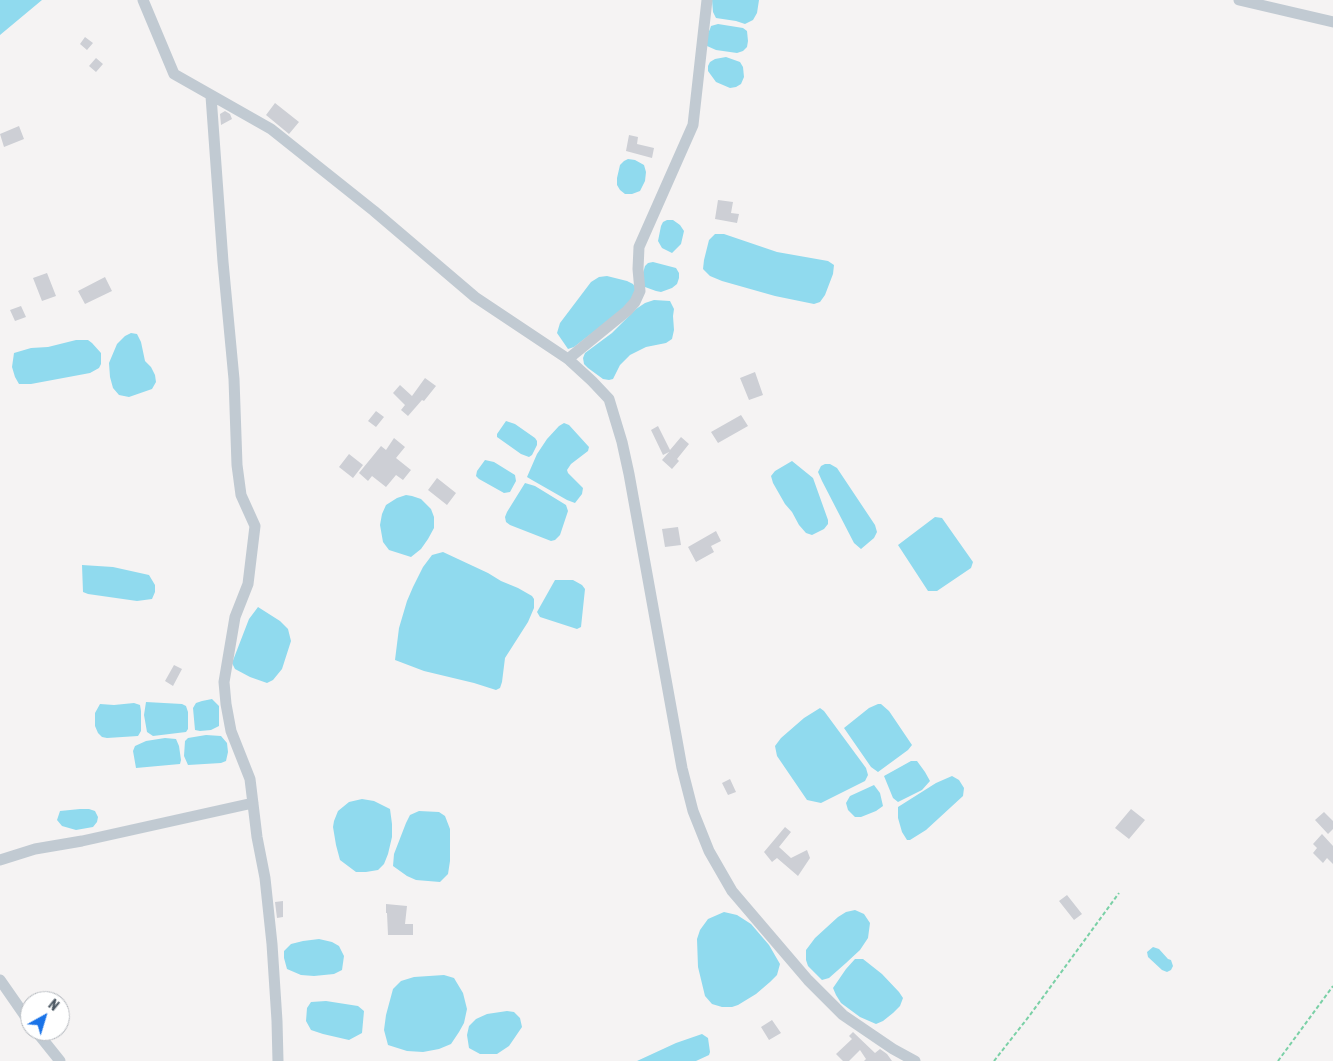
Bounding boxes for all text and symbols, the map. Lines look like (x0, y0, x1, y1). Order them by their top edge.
north arrow (20, 991, 70, 1041)
text: N (46, 996, 62, 1014)

